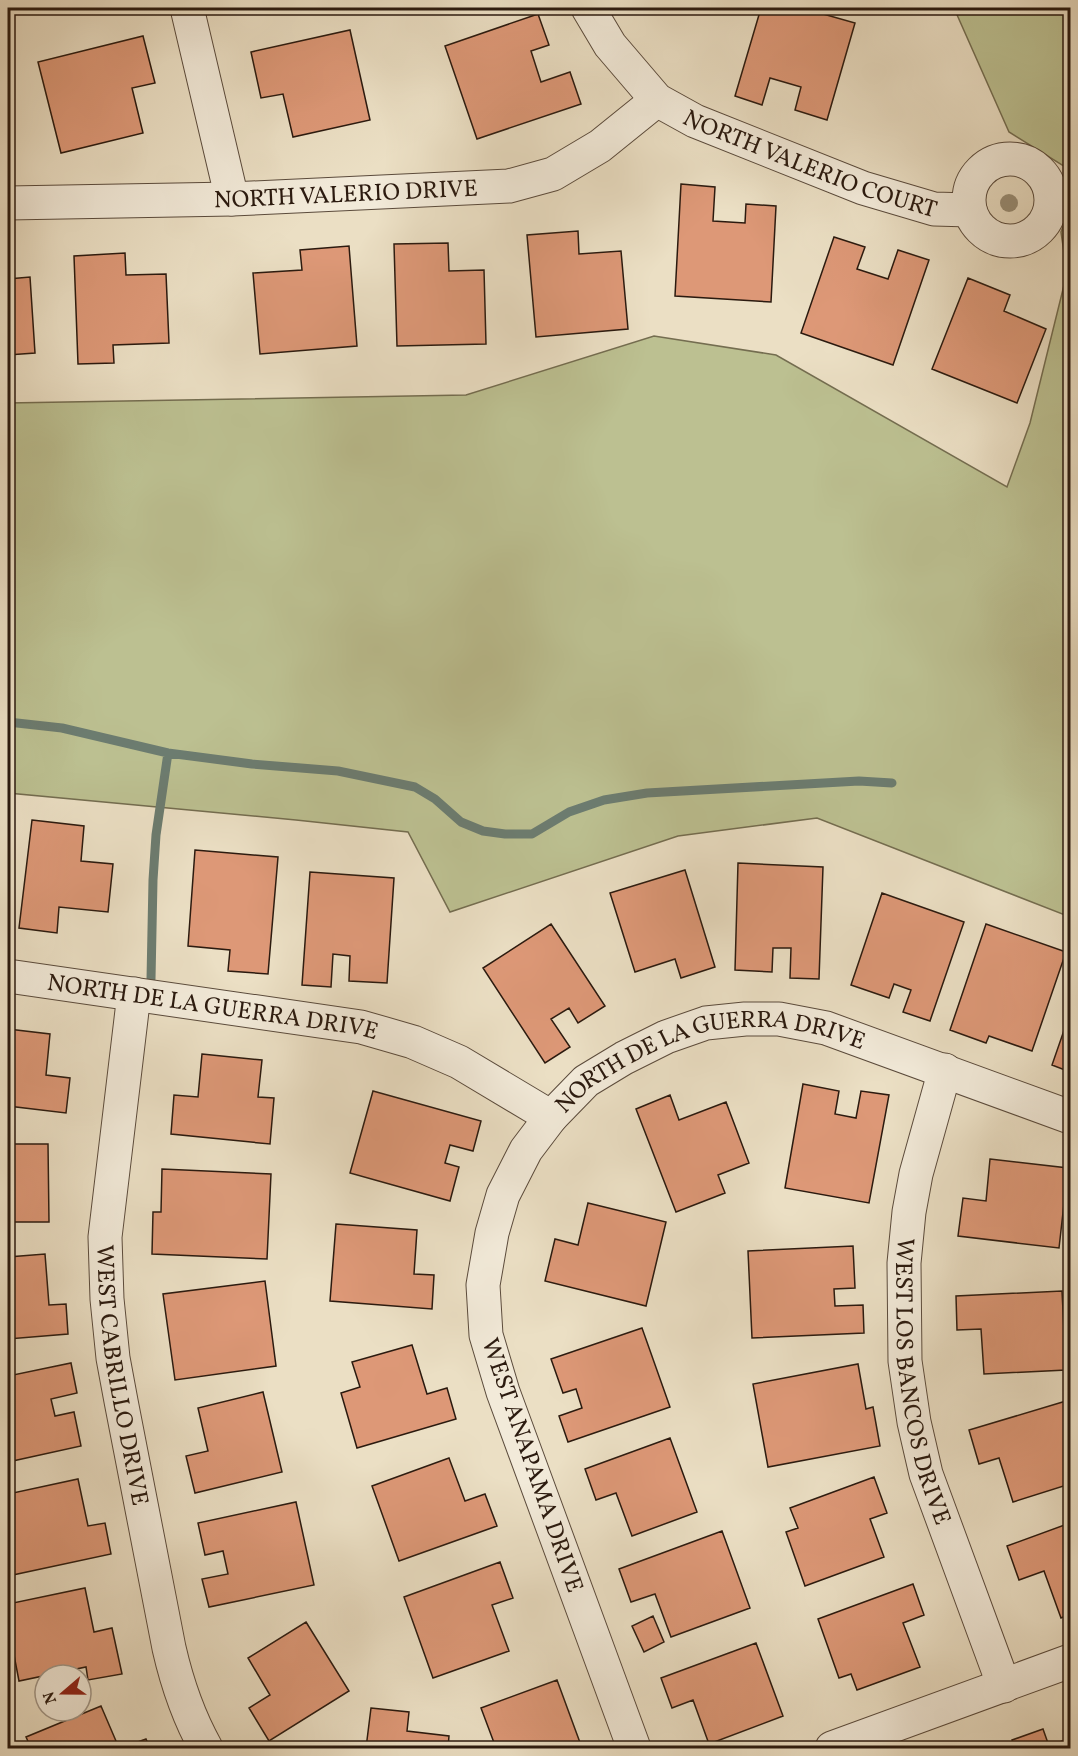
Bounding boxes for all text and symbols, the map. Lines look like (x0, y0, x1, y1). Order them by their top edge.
street label: NORTH VALERIO COURT (676, 102, 941, 228)
street label: NORTH VALERIO DRIVE (214, 172, 479, 218)
street label: NORTH DE LA GUERRA DRIVE (45, 967, 382, 1050)
street label: NORTH DE LA GUERRA DRIVE (548, 1003, 870, 1122)
street label: WEST LOS BANCOS DRIVE (885, 1236, 958, 1530)
street label: WEST CABRILLO DRIVE (86, 1244, 156, 1509)
street label: WEST ANAPAMA DRIVE (472, 1334, 591, 1597)
north arrow (33, 1663, 93, 1723)
text: N (38, 1688, 63, 1707)

